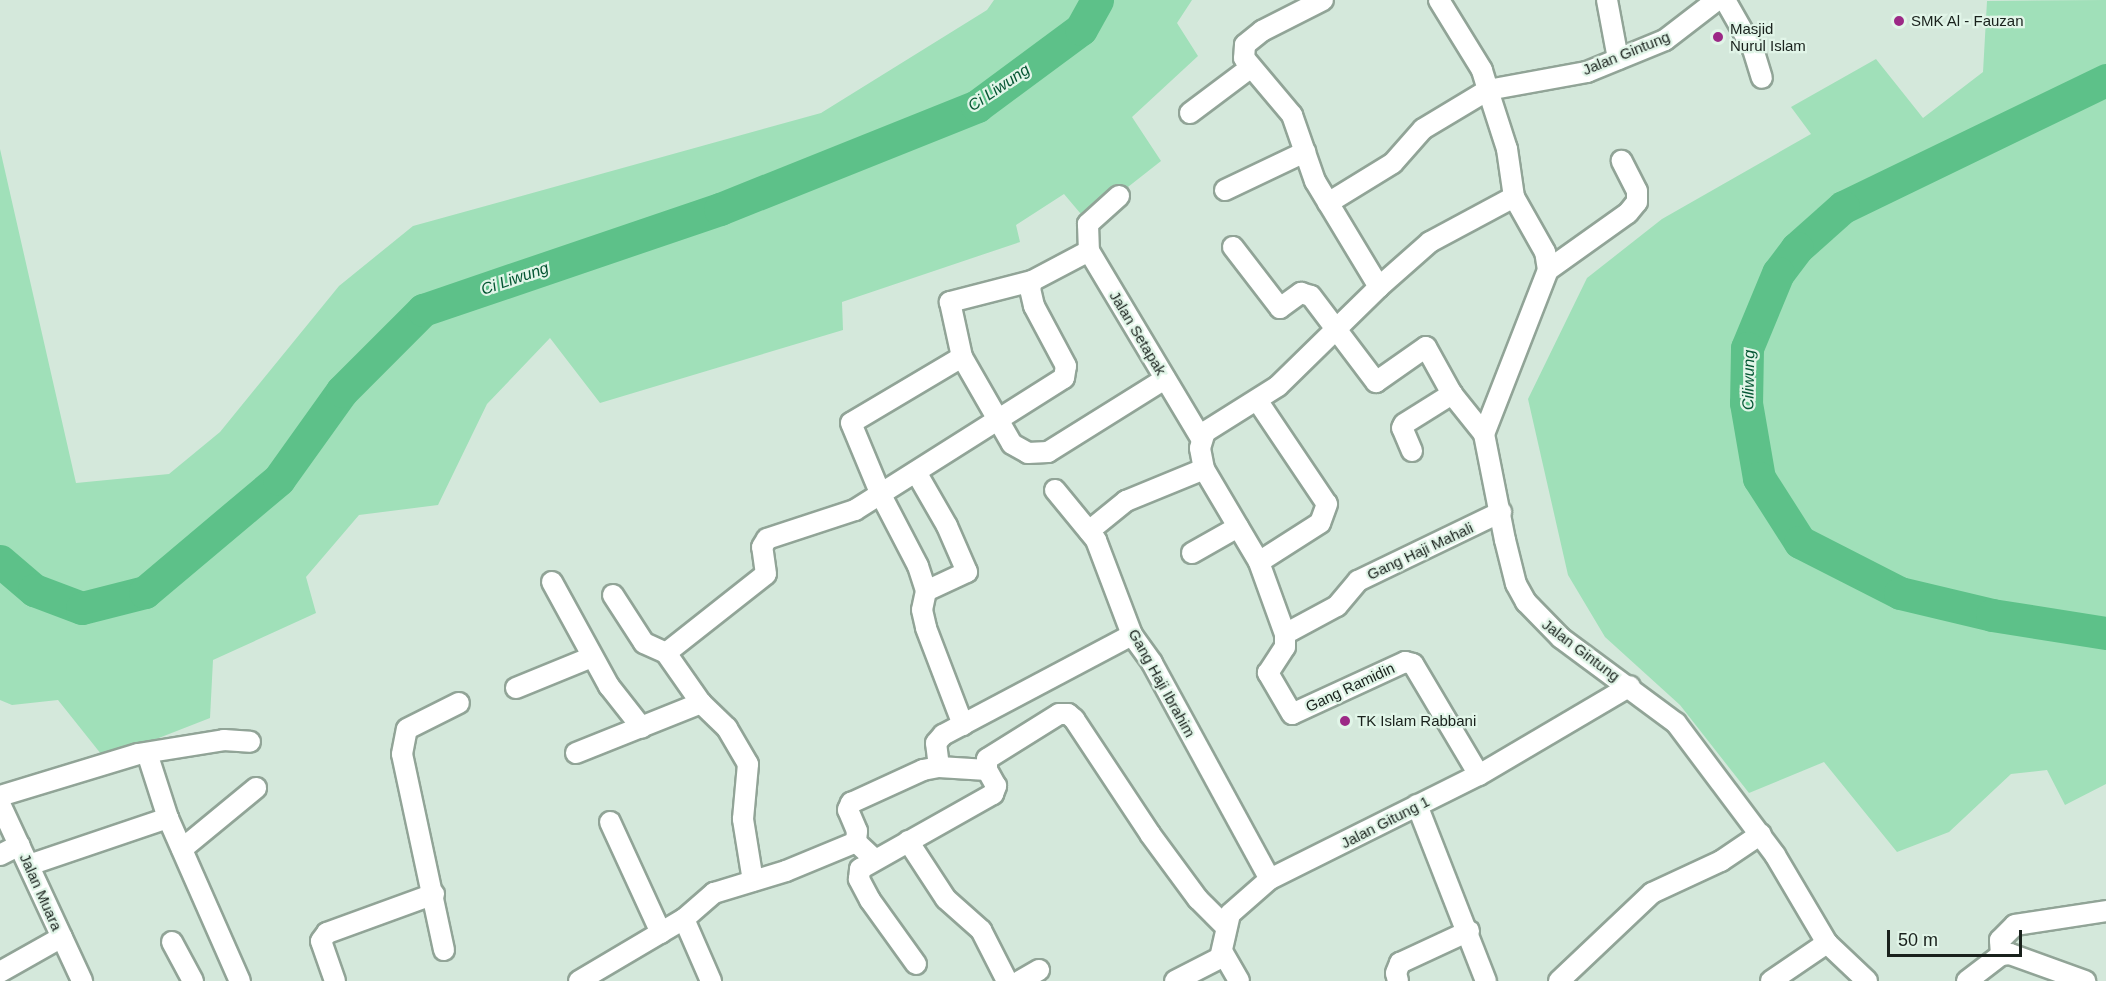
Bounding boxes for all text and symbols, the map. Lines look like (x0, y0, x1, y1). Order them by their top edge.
place label: SMK Al - Fauzan (1911, 12, 2024, 30)
marker: SMK Al - Fauzan (1892, 14, 1906, 28)
place label: Masjid Nurul Islam (1730, 19, 1806, 54)
street label: Jalan Gintung (1580, 27, 1672, 79)
marker: Masjid Nurul Islam (1711, 30, 1725, 44)
water label: Ci Liwung (965, 60, 1033, 116)
water label: Ci Liwung (479, 258, 551, 300)
street label: Jalan Setapak (1106, 288, 1170, 378)
water label: Ciliwung (1739, 350, 1759, 410)
street label: Gang Haji Mahali (1364, 519, 1476, 583)
street label: Jalan Gintung (1539, 615, 1623, 685)
street label: Gang Haji Ibrahim (1125, 626, 1199, 740)
street label: Gang Ramidin (1303, 659, 1397, 715)
place label: TK Islam Rabbani (1357, 712, 1476, 730)
marker: TK Islam Rabbani (1338, 714, 1352, 728)
street label: Jalan Gitung 1 (1338, 792, 1432, 852)
street label: Jalan Muara (16, 851, 66, 933)
scale bar (1890, 918, 2025, 956)
text: 50 m (1898, 930, 1938, 950)

